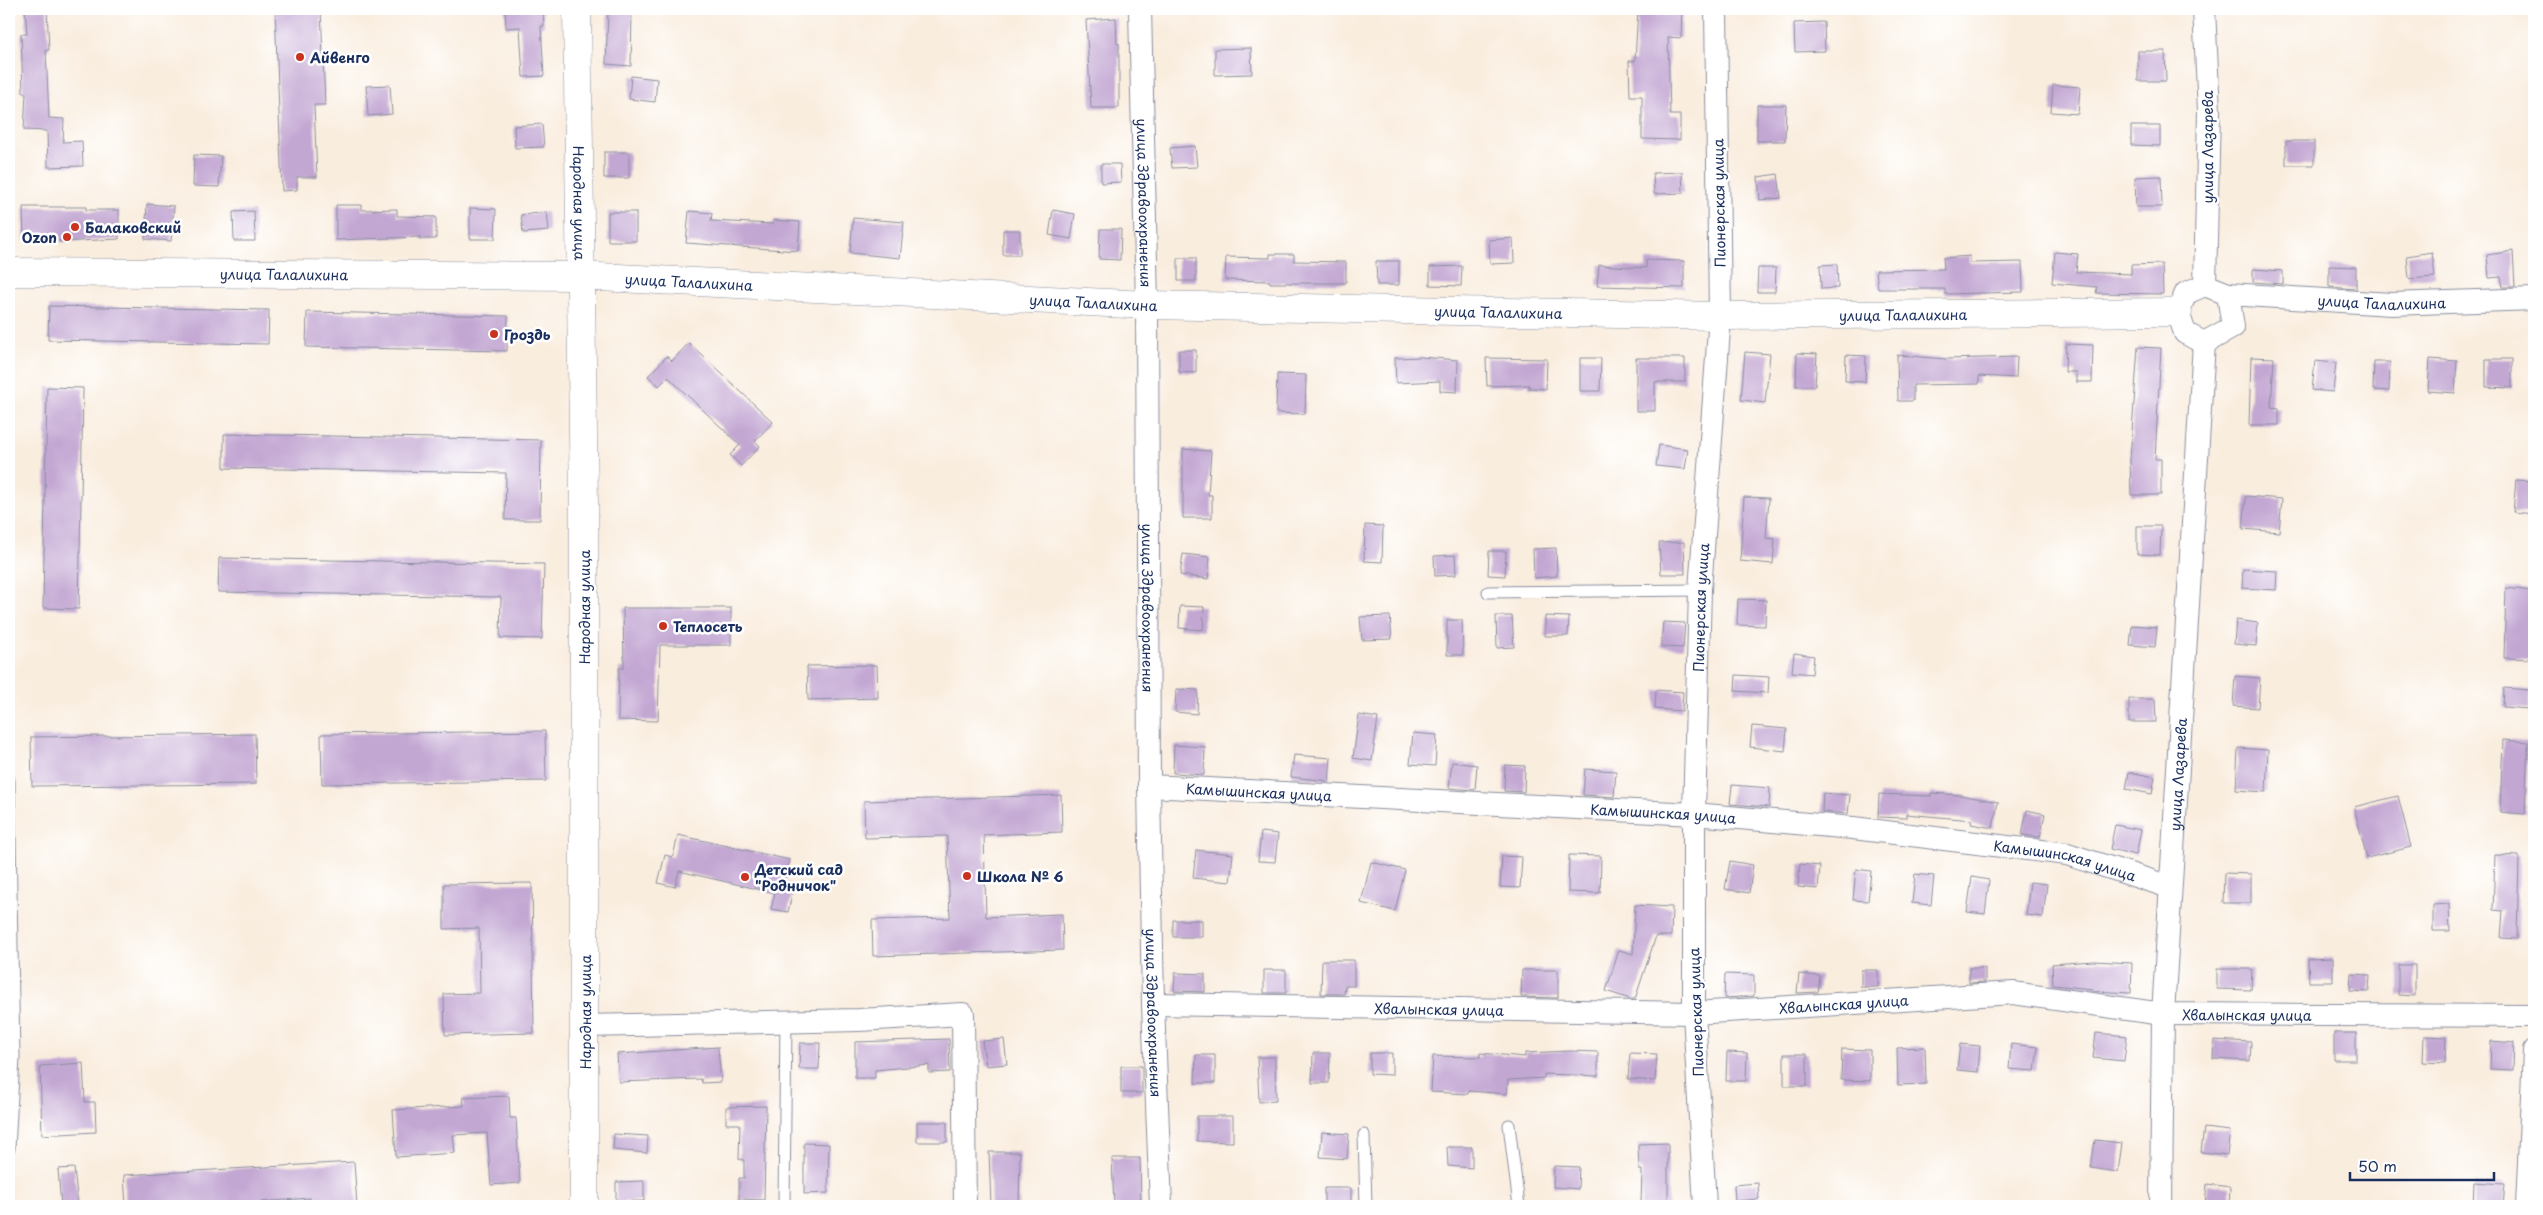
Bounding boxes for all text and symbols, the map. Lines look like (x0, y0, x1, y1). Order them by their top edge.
place label: Айвенго (309, 47, 370, 68)
marker: Айвенго (294, 51, 306, 63)
street label: улица Лазарева (2197, 90, 2218, 204)
street label: улица Здравоохранения (1132, 118, 1157, 288)
street label: Пионерская улица (1707, 138, 1731, 268)
street label: Народная улица (568, 145, 591, 261)
place label: Балаковский (85, 217, 181, 238)
marker: Балаковский (69, 221, 81, 233)
place label: Ozon (22, 227, 57, 248)
marker: Ozon (61, 231, 73, 243)
street label: улица Талалихина (220, 263, 348, 285)
street label: улица Талалихина (624, 268, 754, 295)
street label: улица Талалихина (1029, 289, 1158, 316)
street label: улица Талалихина (2317, 289, 2446, 315)
street label: улица Талалихина (1434, 300, 1563, 323)
street label: улица Талалихина (1839, 303, 1968, 325)
place label: Гроздь (504, 324, 551, 345)
marker: Гроздь (488, 328, 500, 340)
street label: улица Здравоохранения (1137, 523, 1159, 692)
street label: Пионерская улица (1687, 542, 1714, 672)
street label: Народная улица (574, 550, 595, 664)
place label: Теплосеть (673, 616, 743, 637)
marker: Теплосеть (657, 620, 669, 632)
street label: улица Лазарева (2164, 717, 2192, 832)
street label: Камышинская улица (1185, 777, 1332, 806)
street label: Камышинская улица (1590, 798, 1737, 828)
street label: Камышинская улица (1992, 835, 2139, 886)
place label: Детский сад "Родничок" (754, 859, 843, 896)
place label: Школа № 6 (977, 866, 1064, 887)
marker: Школа № 6 (961, 870, 973, 882)
marker: Детский сад "Родничок" (739, 871, 751, 883)
street label: улица Здравоохранения (1141, 928, 1167, 1098)
street label: Пионерская улица (1683, 947, 1709, 1077)
street label: Народная улица (575, 955, 596, 1069)
street label: Хвалынская улица (1778, 989, 1909, 1018)
street label: Хвалынская улица (1374, 997, 1504, 1020)
street label: Хвалынская улица (2182, 1004, 2312, 1025)
scale bar (2350, 1150, 2494, 1182)
text: 50 m (2358, 1154, 2397, 1177)

